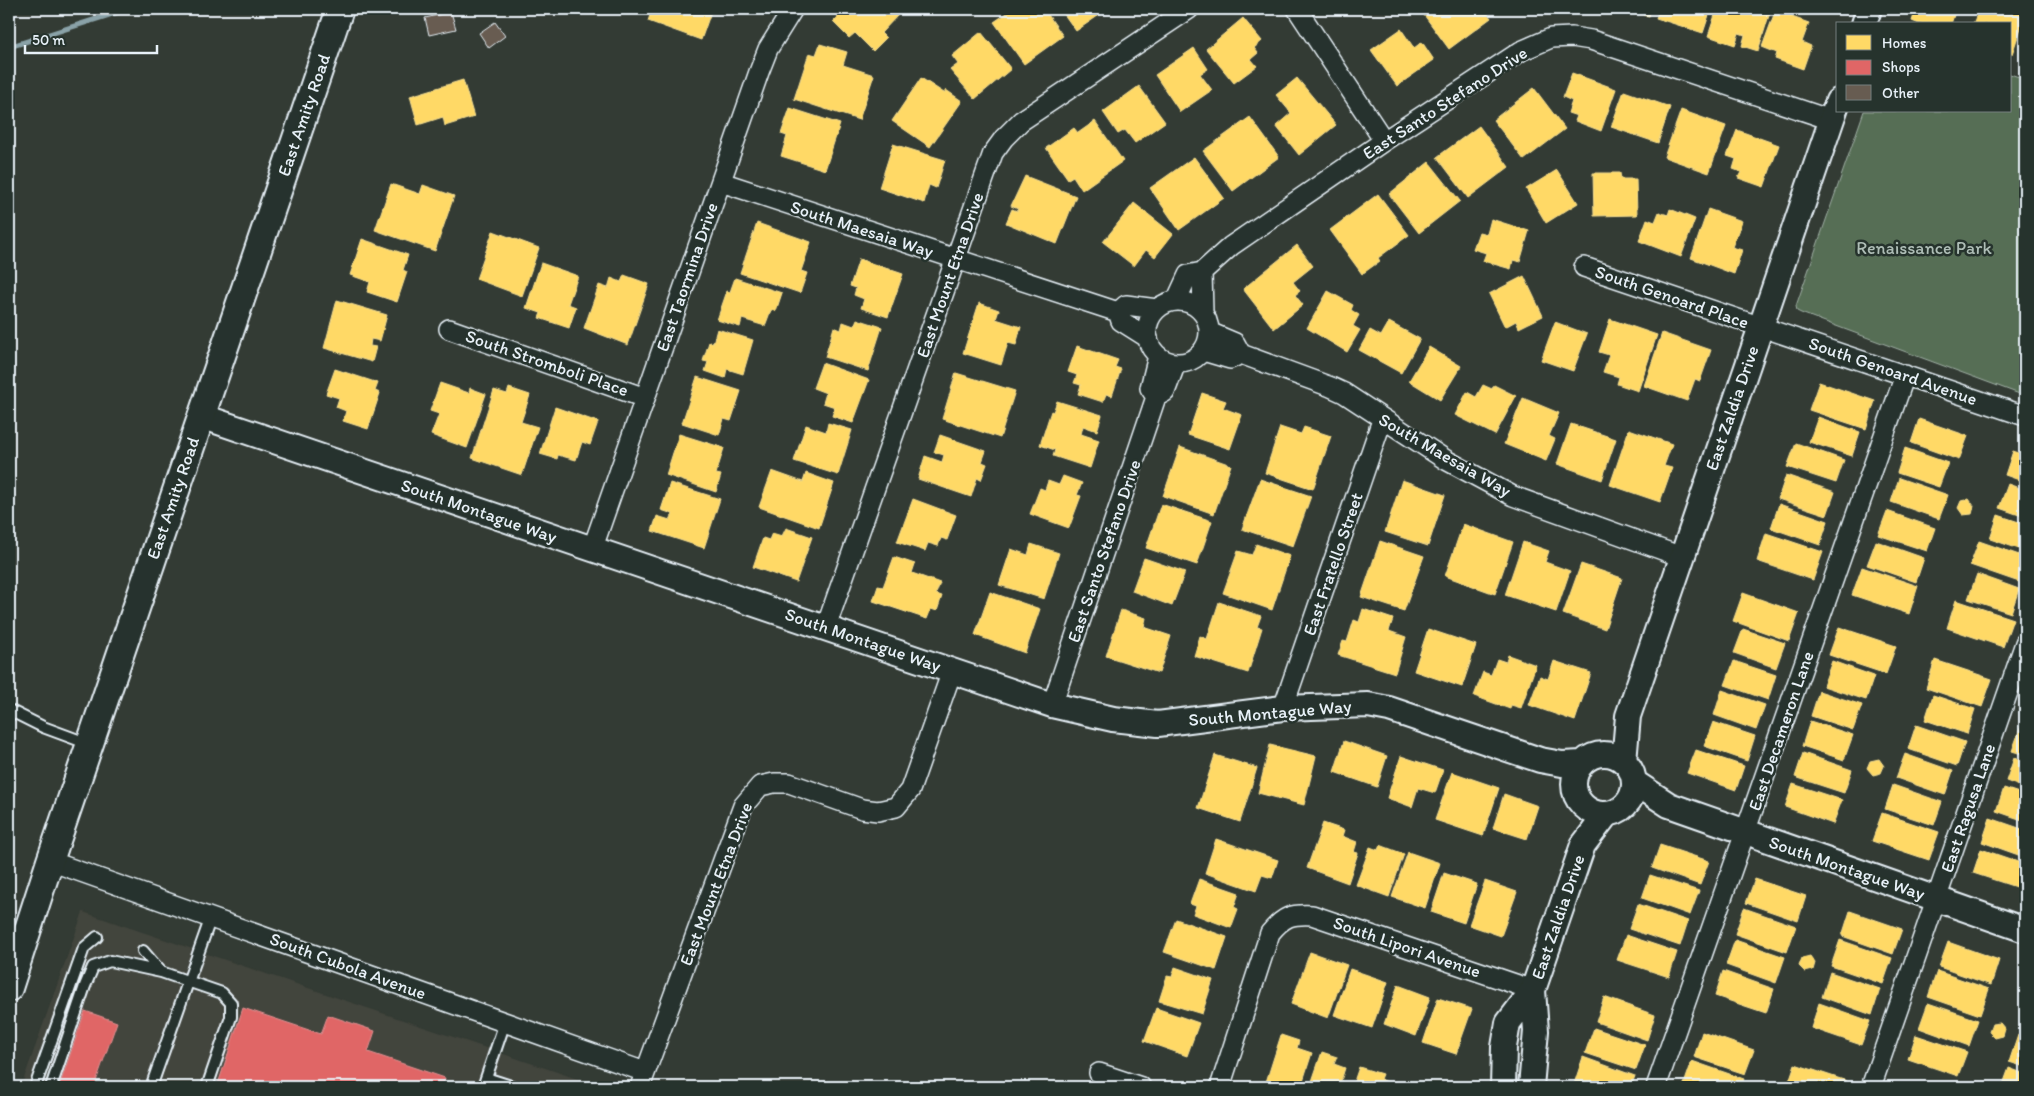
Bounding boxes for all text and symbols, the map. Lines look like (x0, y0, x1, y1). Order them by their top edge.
scale bar (25, 22, 158, 54)
legend (1836, 22, 2012, 112)
text: 50 m (32, 31, 65, 49)
text: Homes (1882, 34, 1927, 52)
street label: East Santo Stefano Drive (1359, 42, 1531, 164)
street label: East Amity Road (273, 51, 335, 179)
text: Shops (1882, 58, 1921, 76)
text: Other (1882, 84, 1919, 102)
street label: East Mount Etna Drive (911, 189, 989, 361)
street label: South Maesaia Way (788, 195, 937, 263)
street label: East Taormina Drive (651, 200, 723, 354)
park label: Renaissance Park (1856, 237, 1992, 259)
street label: South Genoard Place (1592, 260, 1752, 334)
street label: South Stromboli Place (463, 325, 631, 401)
street label: South Genoard Avenue (1806, 332, 1980, 410)
street label: East Zaldia Drive (1700, 343, 1764, 473)
street label: South Maesaia Way (1375, 408, 1516, 502)
street label: East Amity Road (142, 434, 204, 562)
street label: East Santo Stefano Drive (1062, 457, 1146, 645)
street label: South Montague Way (398, 474, 560, 548)
street label: East Fratello Street (1298, 489, 1368, 638)
street label: South Montague Way (782, 603, 944, 677)
street label: East Decameron Lane (1743, 648, 1819, 814)
street label: South Montague Way (1188, 695, 1353, 731)
street label: East Ragusa Lane (1936, 741, 2000, 875)
street label: East Mount Etna Drive (675, 799, 757, 969)
street label: South Montague Way (1766, 831, 1928, 905)
street label: East Zaldia Drive (1526, 852, 1590, 982)
street label: South Lipori Avenue (1330, 911, 1484, 983)
street label: South Cubola Avenue (267, 928, 429, 1004)

